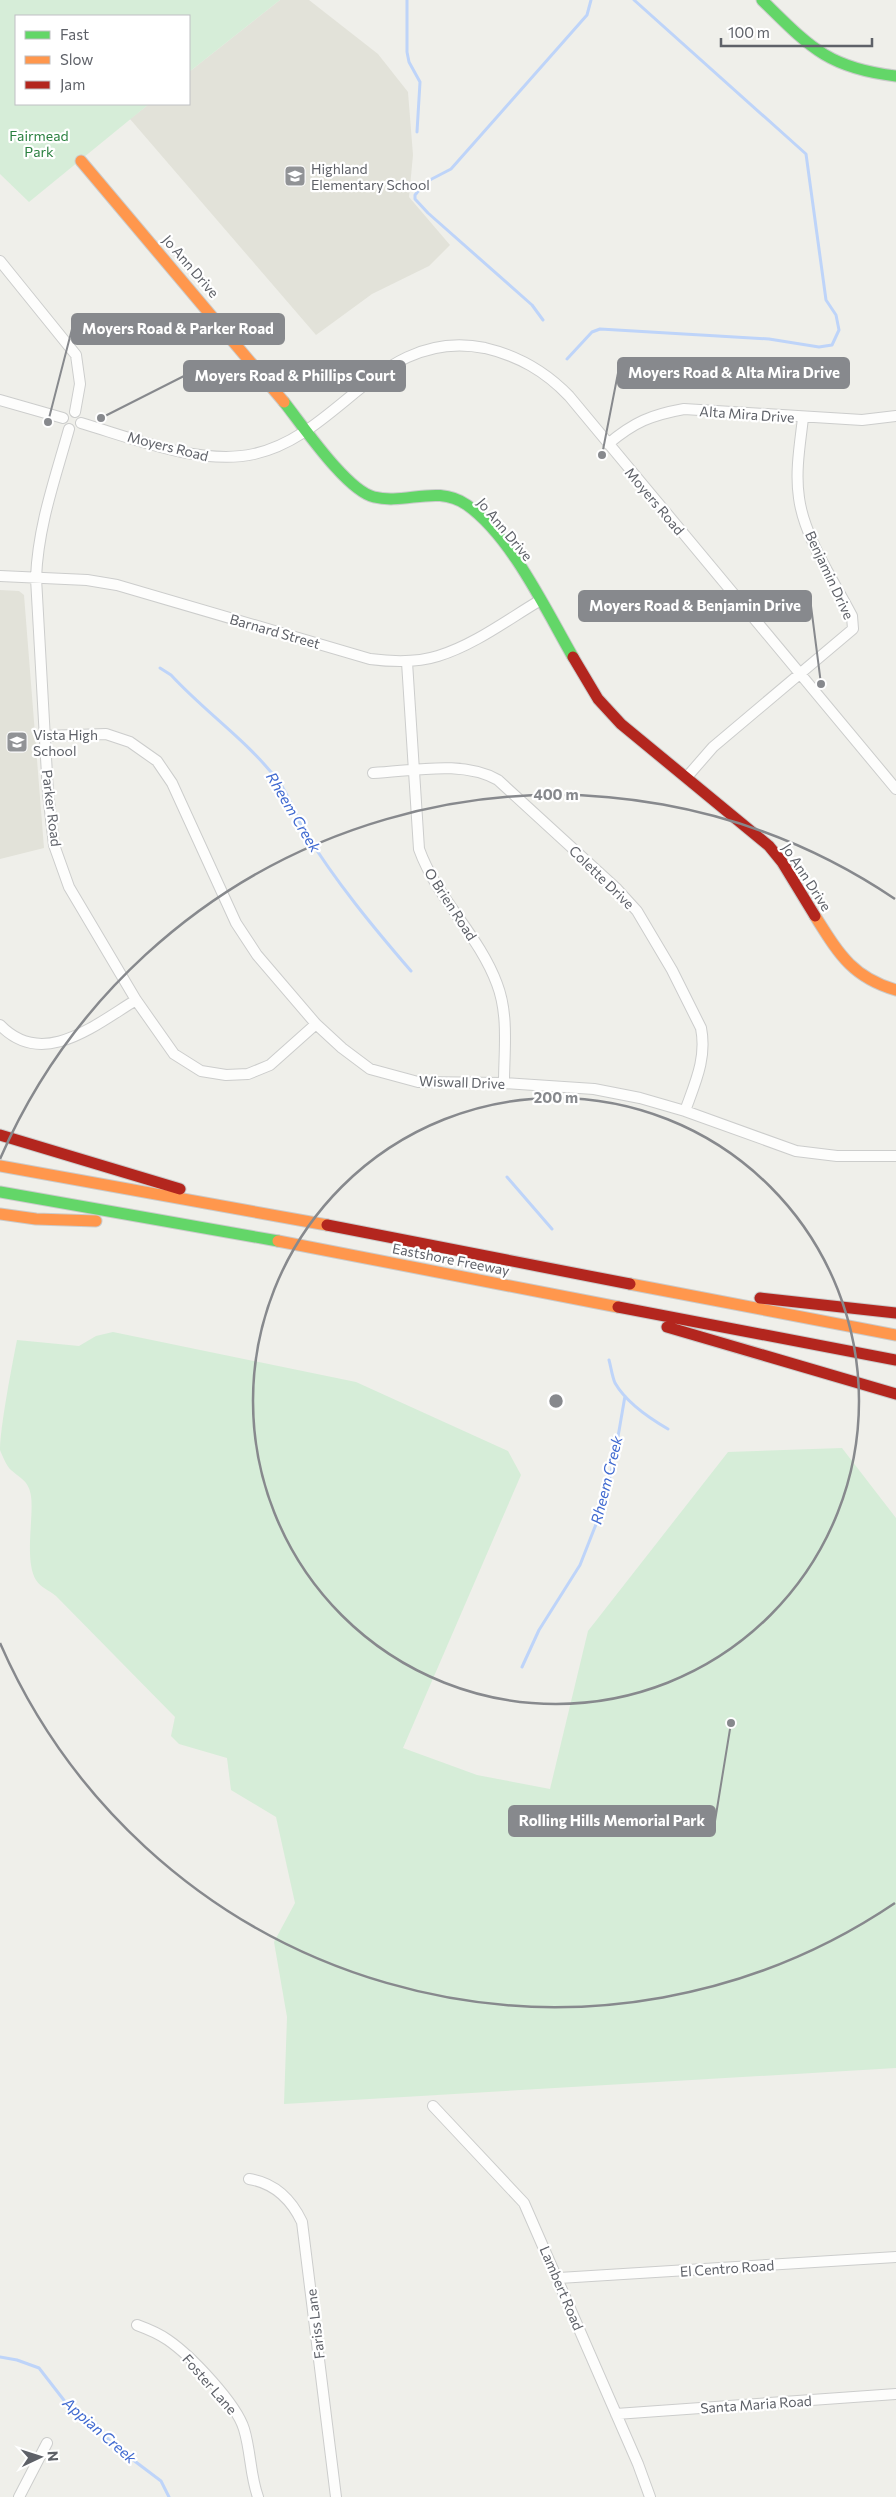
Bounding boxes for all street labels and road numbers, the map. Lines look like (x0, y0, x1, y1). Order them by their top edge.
street label: Jo Ann Drive (159, 231, 223, 301)
street label: Alta Mira Drive (699, 402, 795, 426)
street label: Moyers Road (126, 428, 210, 464)
street label: Moyers Road (622, 464, 688, 538)
street label: Jo Ann Drive (474, 494, 536, 564)
street label: Benjamin Drive (802, 528, 858, 622)
street label: Barnard Street (228, 610, 322, 652)
street label: Parker Road (39, 769, 65, 847)
street label: Jo Ann Drive (779, 840, 835, 914)
street label: Colette Drive (566, 842, 638, 912)
street label: O Brien Road (421, 865, 481, 943)
street label: Wiswall Drive (419, 1072, 505, 1092)
street label: Eastshore Freeway (391, 1239, 511, 1279)
street label: Lambert Road (537, 2243, 587, 2333)
street label: El Centro Road (679, 2256, 775, 2280)
street label: Fariss Lane (302, 2288, 328, 2360)
street label: Foster Lane (179, 2350, 241, 2418)
street label: Santa Maria Road (700, 2392, 812, 2416)

